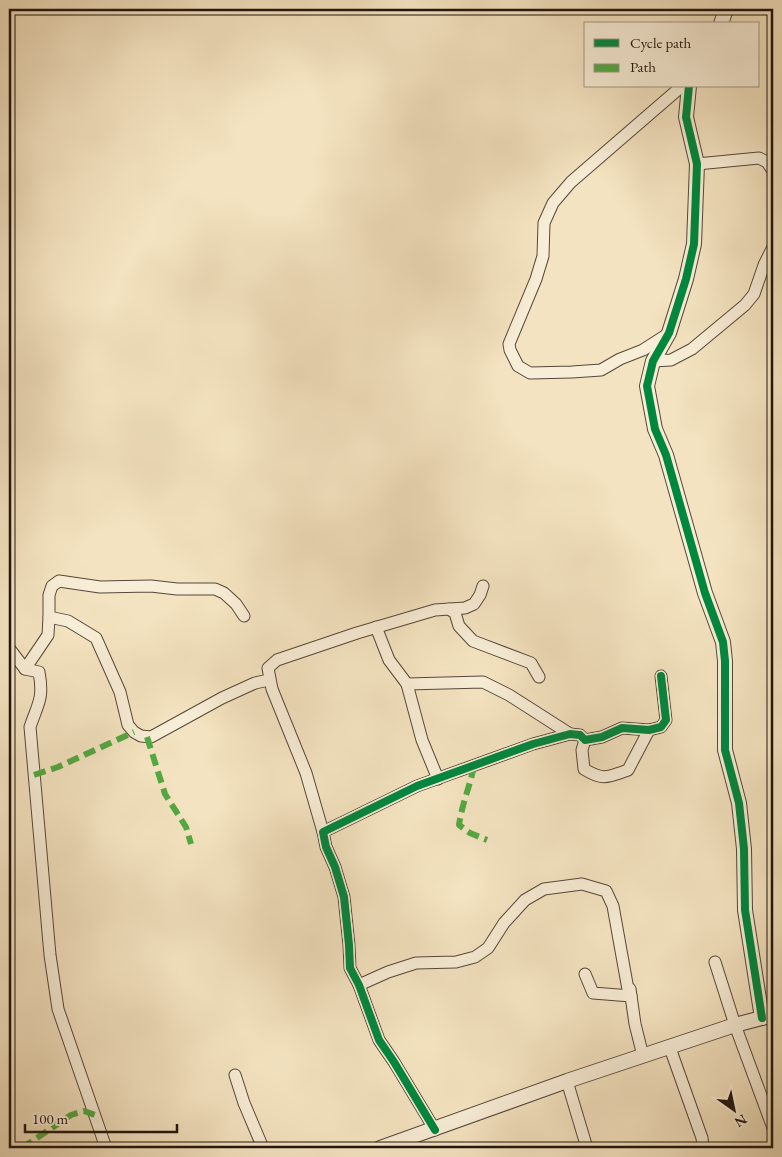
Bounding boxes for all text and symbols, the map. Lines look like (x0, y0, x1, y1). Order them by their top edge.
legend (584, 22, 760, 88)
text: Cycle path (630, 33, 692, 52)
text: Path (630, 57, 656, 76)
north arrow (710, 1084, 760, 1134)
scale bar (25, 1102, 178, 1134)
text: 100 m (32, 1109, 69, 1128)
text: N (731, 1110, 751, 1132)

